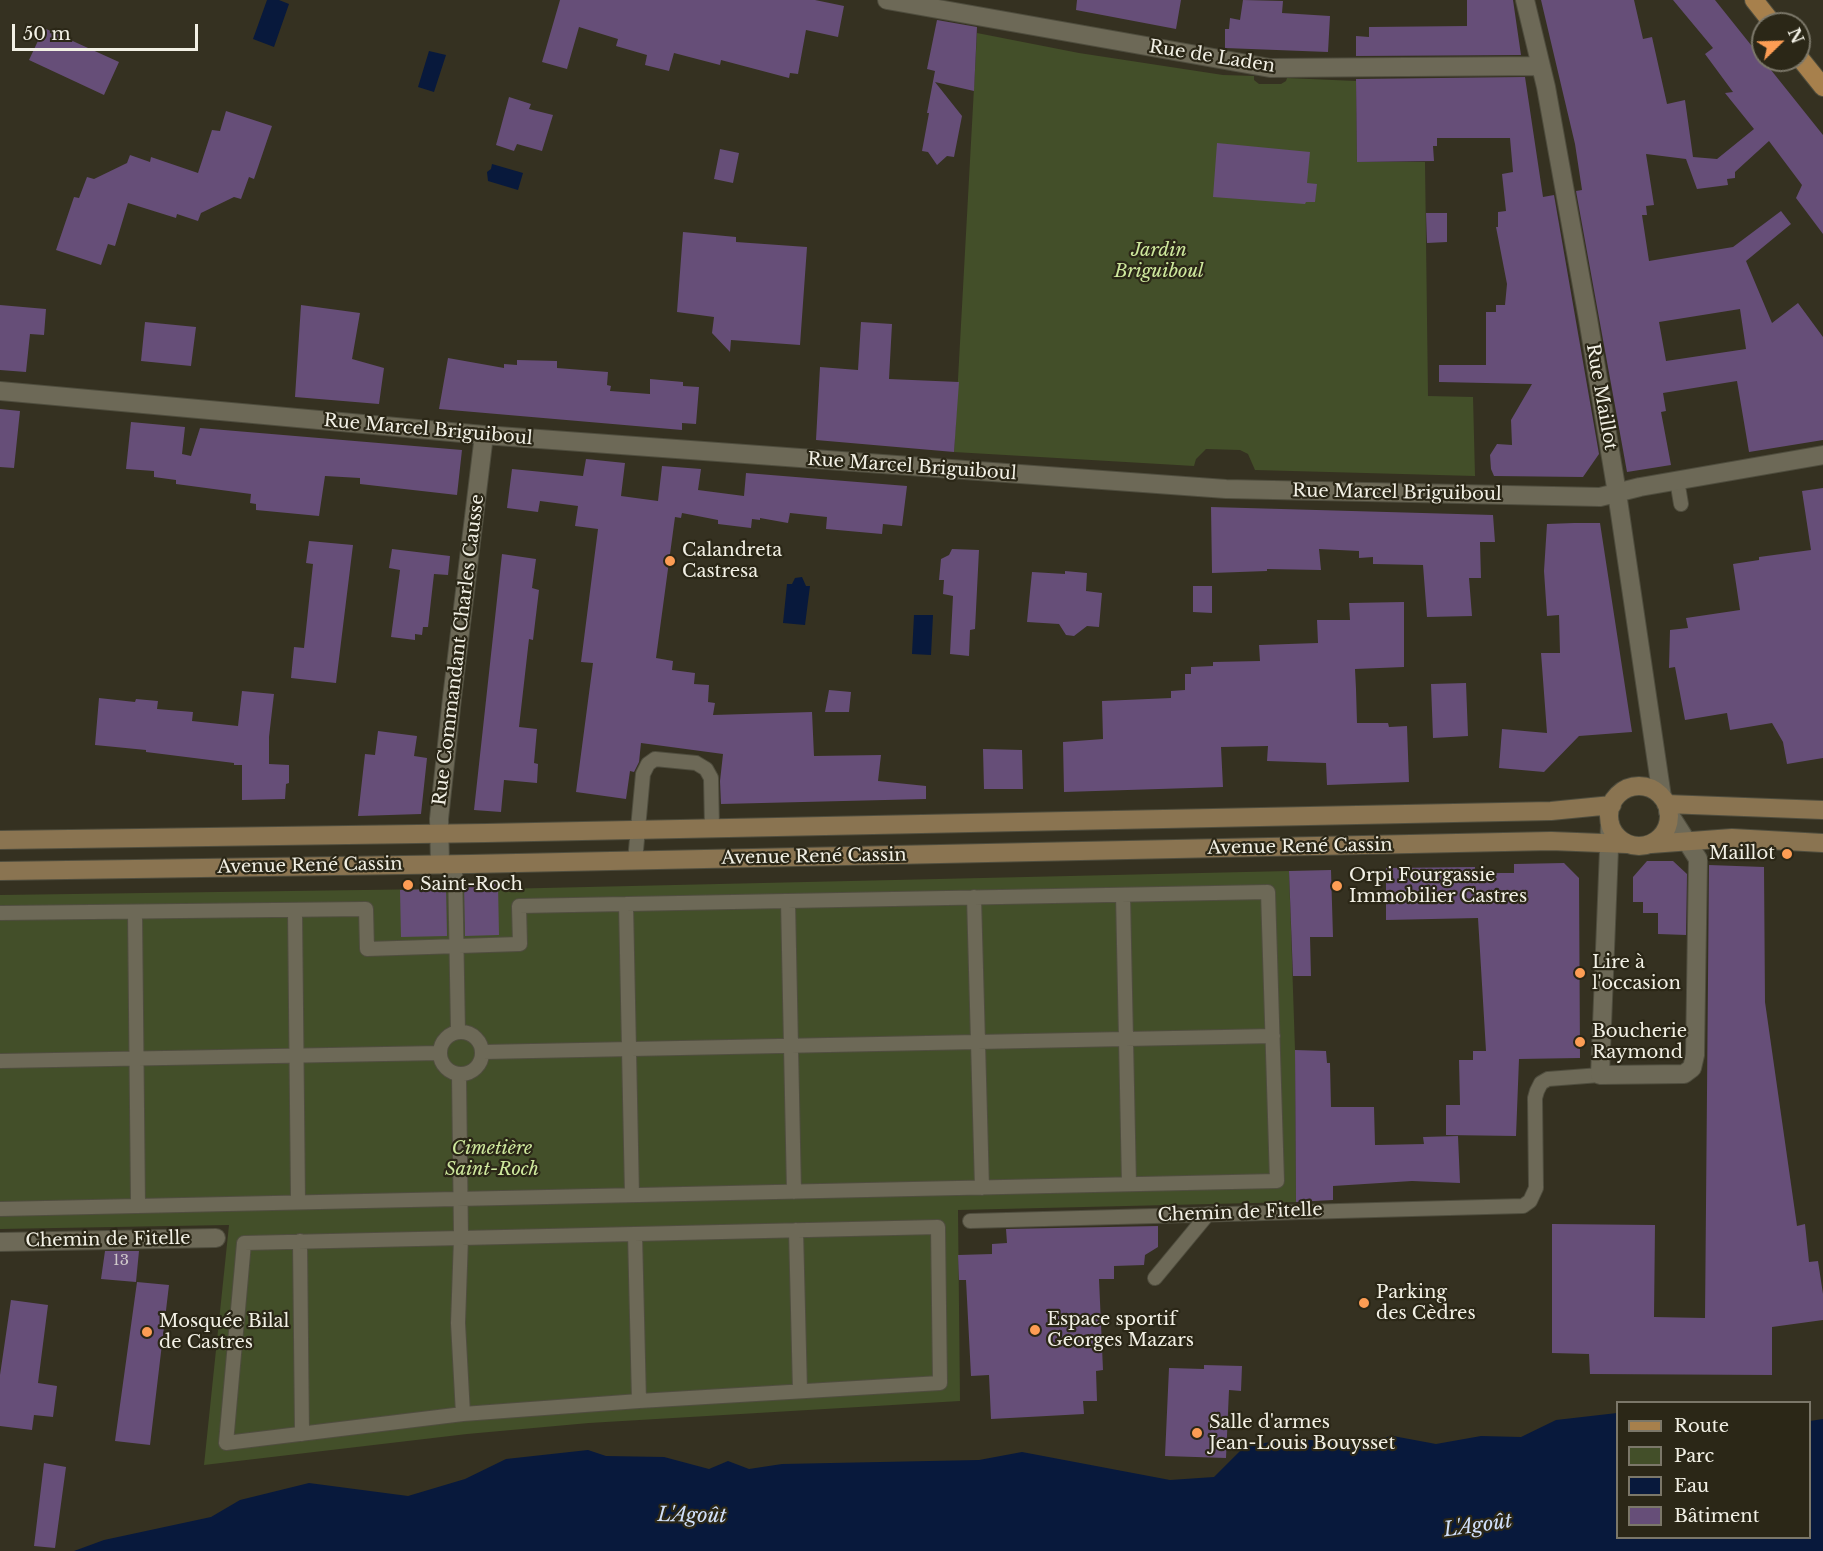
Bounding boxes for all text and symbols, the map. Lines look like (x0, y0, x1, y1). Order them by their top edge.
scale bar (15, 12, 201, 50)
north arrow (1751, 12, 1811, 72)
text: 50 m (23, 23, 71, 45)
text: N (1784, 25, 1808, 47)
street label: Rue de Laden (1147, 36, 1277, 78)
park label: Jardin Briguiboul (1114, 240, 1204, 282)
street label: Rue Maillot (1581, 342, 1621, 452)
street label: Rue Marcel Briguiboul (323, 410, 533, 450)
street label: Rue Marcel Briguiboul (807, 449, 1017, 485)
street label: Rue Marcel Briguiboul (1292, 480, 1502, 506)
street label: Rue Commandant Charles Causse (429, 493, 489, 807)
place label: Calandreta Castresa (682, 540, 782, 582)
marker: Calandreta Castresa (663, 554, 677, 568)
street label: Avenue René Cassin (1207, 835, 1393, 859)
place label: Maillot (1709, 843, 1775, 865)
street label: Avenue René Cassin (721, 845, 907, 869)
marker: Maillot (1780, 847, 1794, 861)
street label: Avenue René Cassin (217, 854, 403, 878)
place label: Orpi Fourgassie Immobilier Castres (1349, 865, 1527, 908)
place label: Saint-Roch (420, 874, 523, 896)
marker: Saint-Roch (401, 878, 415, 892)
marker: Orpi Fourgassie Immobilier Castres (1330, 879, 1344, 893)
place label: Lire à l'occasion (1592, 952, 1681, 994)
marker: Lire à l'occasion (1573, 966, 1587, 980)
place label: Boucherie Raymond (1592, 1021, 1687, 1064)
marker: Boucherie Raymond (1573, 1035, 1587, 1049)
park label: Cimetière Saint-Roch (445, 1138, 539, 1180)
street label: Chemin de Fitelle (1157, 1199, 1323, 1227)
street label: Chemin de Fitelle (25, 1228, 191, 1252)
house number: 13 (113, 1252, 129, 1270)
place label: Parking des Cèdres (1376, 1282, 1476, 1324)
marker: Parking des Cèdres (1357, 1296, 1371, 1310)
place label: Espace sportif Georges Mazars (1047, 1309, 1194, 1352)
place label: Mosquée Bilal de Castres (159, 1311, 289, 1354)
marker: Espace sportif Georges Mazars (1028, 1323, 1042, 1337)
marker: Mosquée Bilal de Castres (140, 1325, 154, 1339)
legend (1616, 1401, 1811, 1539)
place label: Salle d'armes Jean-Louis Bouysset (1209, 1412, 1395, 1454)
text: Route (1674, 1415, 1729, 1437)
marker: Salle d'armes Jean-Louis Bouysset (1190, 1426, 1204, 1440)
text: Parc (1674, 1445, 1714, 1467)
text: Eau (1674, 1475, 1709, 1497)
water label: L'Agoût (657, 1503, 727, 1529)
text: Bâtiment (1674, 1505, 1760, 1527)
water label: L'Agoût (1442, 1509, 1514, 1543)

